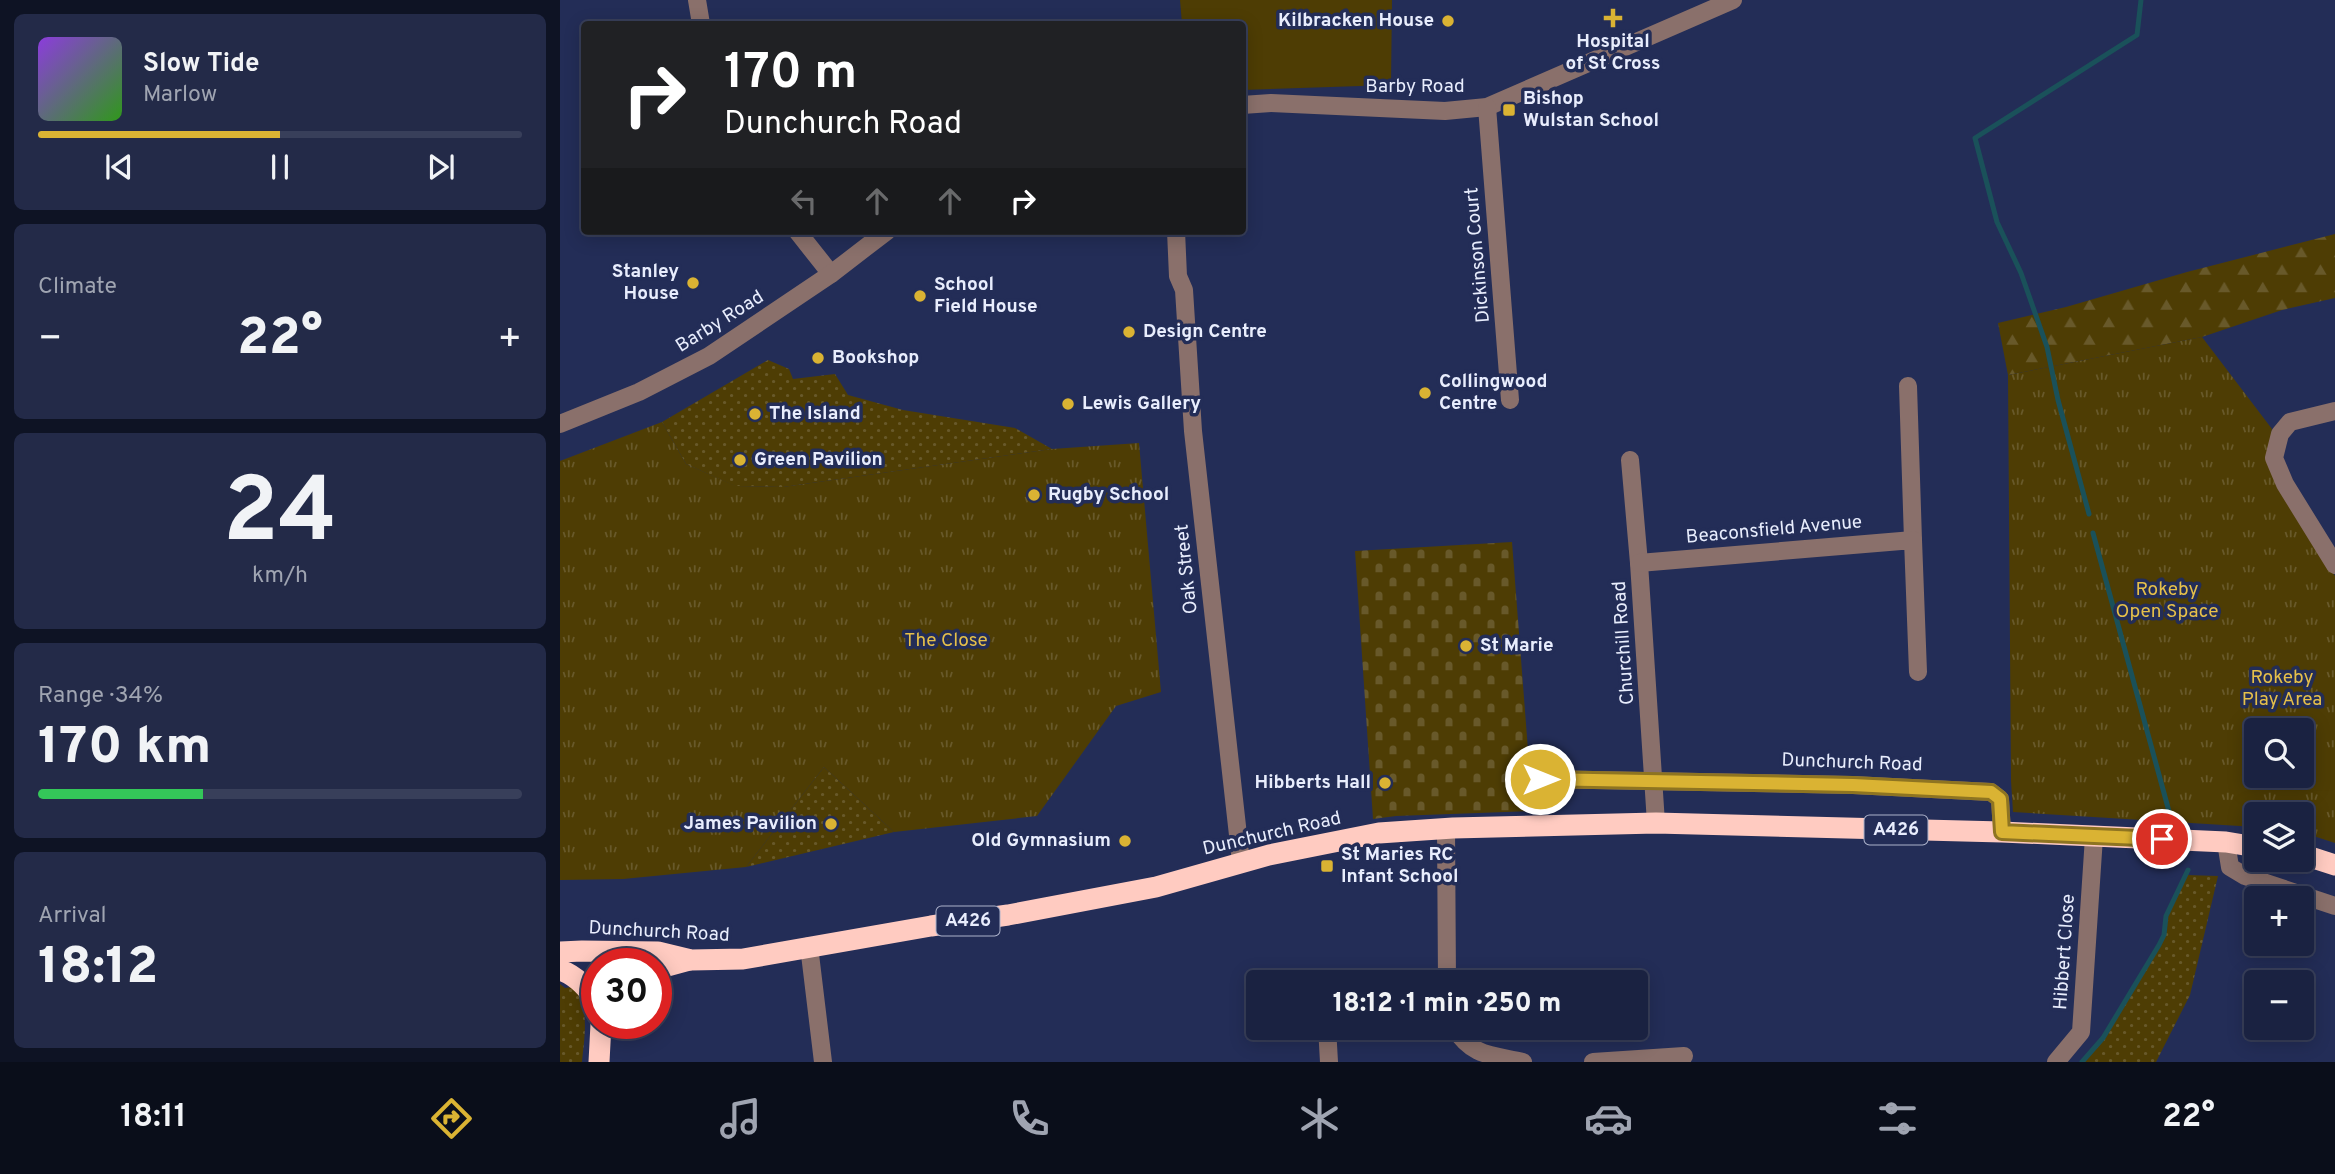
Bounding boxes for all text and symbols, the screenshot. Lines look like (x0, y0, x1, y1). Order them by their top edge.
marker: Hospital of St Cross (1603, 8, 1623, 28)
place label: Kilbracken House (1278, 9, 1434, 33)
marker: Kilbracken House (1440, 13, 1456, 29)
place label: Hospital of St Cross (1566, 30, 1660, 76)
text: 170 m (724, 44, 857, 106)
text: Slow Tide (143, 48, 260, 81)
icon: right (609, 49, 700, 140)
street label: Barby Road (1365, 75, 1465, 99)
text: Marlow (143, 81, 217, 110)
place label: Bishop Wulstan School (1523, 87, 1659, 133)
marker: Bishop Wulstan School (1501, 102, 1517, 118)
text: Dunchurch Road (724, 105, 962, 145)
icon: previous (100, 148, 138, 186)
icon: pause (261, 148, 299, 186)
icon: next (422, 148, 460, 186)
icon: left (785, 182, 823, 220)
icon: ahead (858, 182, 896, 220)
icon: ahead (931, 182, 969, 220)
icon: right (1004, 182, 1042, 220)
street label: Dickinson Court (1460, 186, 1496, 324)
place label: Stanley House (612, 260, 679, 306)
text: Climate (38, 273, 117, 302)
place label: School Field House (934, 273, 1038, 319)
marker: Stanley House (685, 275, 701, 291)
street label: Barby Road (672, 286, 768, 358)
marker: School Field House (912, 288, 928, 304)
text: 22° (237, 307, 323, 373)
text: − (38, 316, 63, 365)
text: + (497, 316, 522, 365)
place label: Design Centre (1143, 320, 1267, 344)
marker: Design Centre (1121, 324, 1137, 340)
place label: Bookshop (832, 346, 919, 370)
marker: Bookshop (810, 350, 826, 366)
place label: Collingwood Centre (1439, 370, 1547, 416)
marker: Collingwood Centre (1417, 385, 1433, 401)
place label: Lewis Gallery (1082, 392, 1201, 416)
marker: Lewis Gallery (1060, 396, 1076, 412)
place label: The Island (769, 402, 861, 426)
marker: The Island (747, 406, 763, 422)
place label: Green Pavilion (754, 448, 883, 472)
marker: Green Pavilion (732, 452, 748, 468)
text: 24 (223, 459, 337, 574)
place label: Rugby School (1048, 483, 1169, 507)
marker: Rugby School (1026, 487, 1042, 503)
street label: Beaconsfield Avenue (1685, 510, 1863, 550)
street label: Oak Street (1170, 523, 1204, 615)
text: km/h (252, 562, 308, 591)
park label: Rokeby Open Space (2115, 578, 2219, 624)
street label: Churchill Road (1608, 580, 1640, 706)
park label: The Close (904, 629, 988, 653)
place label: St Marie (1480, 634, 1554, 658)
marker: St Marie (1458, 638, 1474, 654)
park label: Rokeby Play Area (2242, 666, 2322, 712)
text: Range · 34% (38, 682, 163, 711)
text: 170 km (38, 716, 211, 782)
map controls (2244, 718, 2314, 1040)
button: search (2244, 718, 2314, 788)
position arrow (1503, 742, 1577, 816)
street label: Dunchurch Road (1781, 749, 1923, 777)
place label: Hibberts Hall (1254, 771, 1371, 795)
marker: Hibberts Hall (1377, 775, 1393, 791)
button: layers (2244, 802, 2314, 872)
street label: Dunchurch Road (1200, 806, 1344, 862)
pin (2132, 809, 2192, 869)
place label: James Pavilion (684, 812, 817, 836)
marker: James Pavilion (823, 816, 839, 832)
road number: A426 (1864, 816, 1928, 844)
icon: arrive (2143, 820, 2181, 858)
place label: Old Gymnasium (971, 829, 1111, 853)
marker: Old Gymnasium (1117, 833, 1133, 849)
place label: St Maries RC Infant School (1341, 843, 1459, 889)
marker: St Maries RC Infant School (1319, 858, 1335, 874)
button: + (2244, 886, 2314, 956)
street label: Hibbert Close (2049, 893, 2081, 1011)
text: Arrival (38, 902, 107, 931)
road number: A426 (936, 906, 1000, 936)
street label: Dunchurch Road (588, 916, 730, 948)
text: 18:12 (38, 936, 158, 1002)
speed limit sign: 30 (581, 948, 672, 1039)
button: − (2244, 970, 2314, 1040)
text: 18:12 · 1 min · 250 m (1333, 988, 1561, 1021)
icon: directions (427, 1094, 476, 1143)
icon: music (716, 1094, 765, 1143)
icon: phone (1005, 1094, 1054, 1143)
icon: climate (1295, 1094, 1344, 1143)
icon: car (1584, 1094, 1633, 1143)
icon: filters (1873, 1094, 1922, 1143)
text: 18:11 (120, 1098, 186, 1138)
text: 22° (2162, 1098, 2215, 1138)

